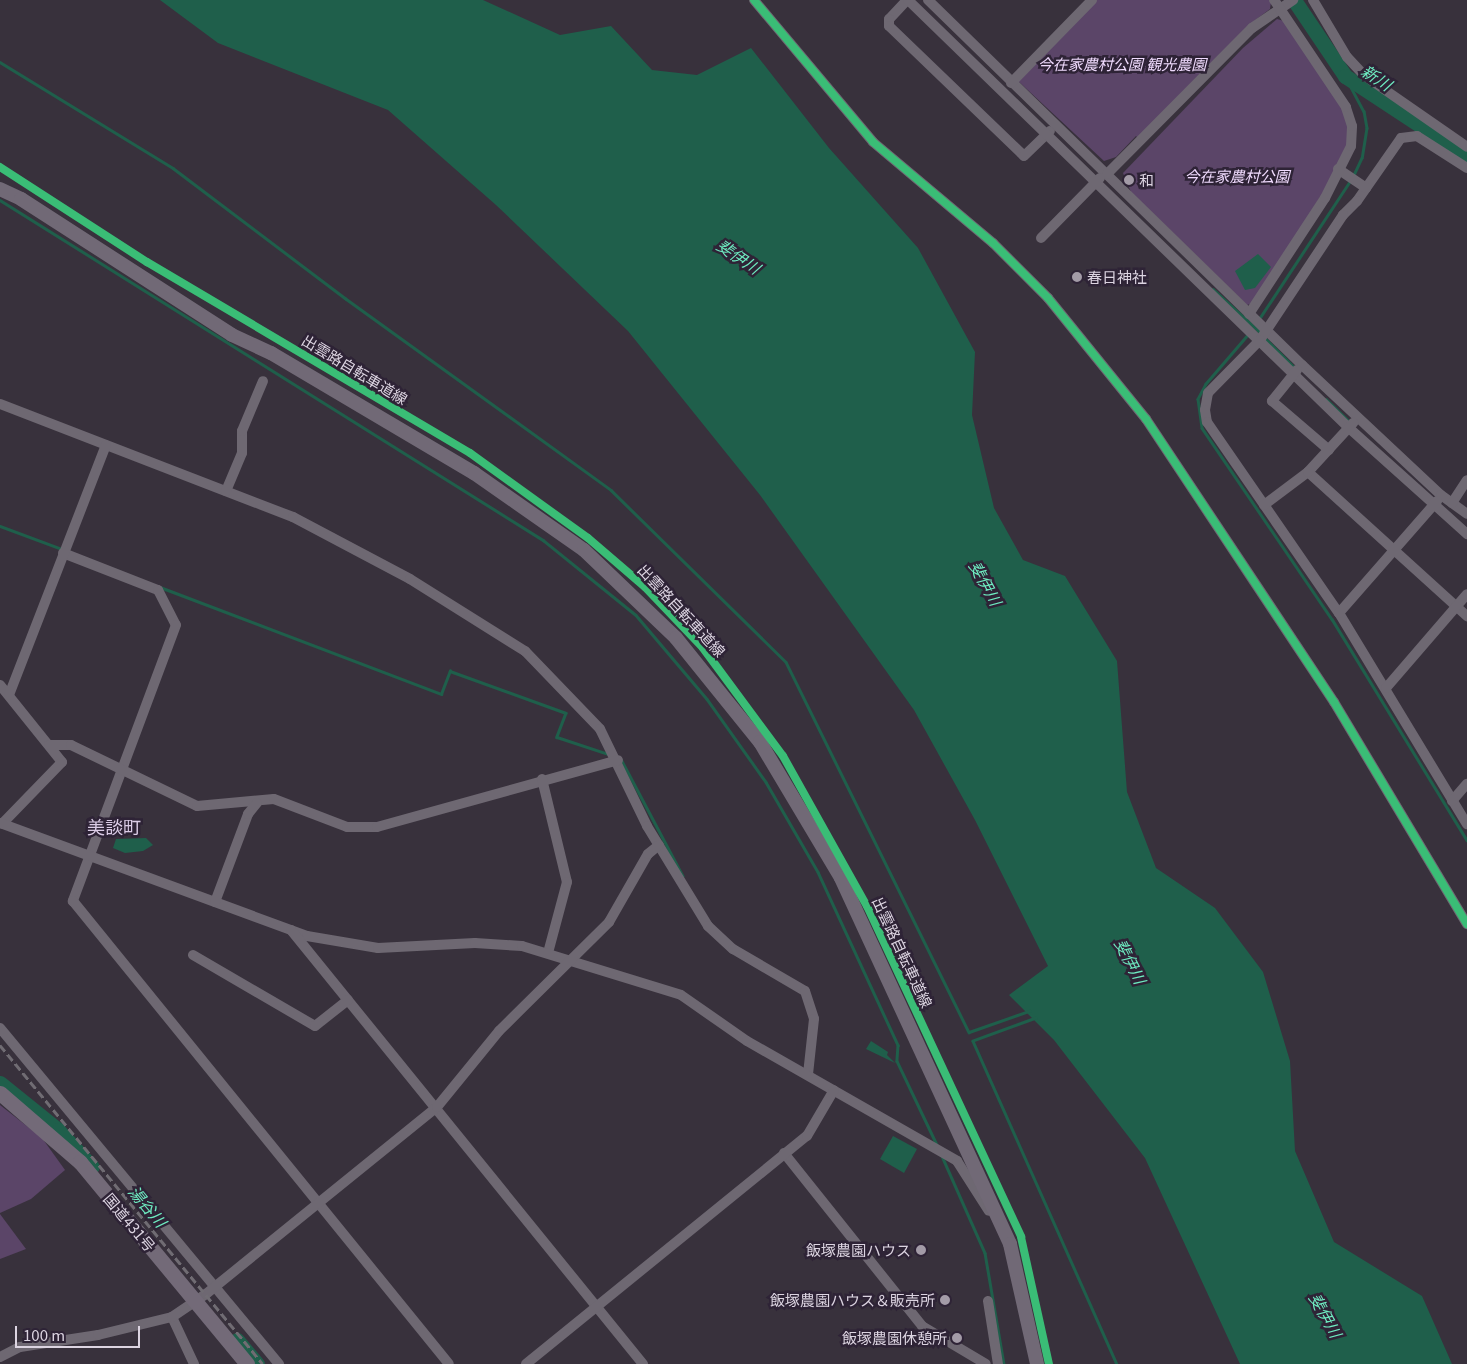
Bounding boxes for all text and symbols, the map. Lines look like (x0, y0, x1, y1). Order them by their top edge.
park label: 今在家農村公園 観光農園 (1038, 55, 1206, 73)
water label: 新川 (1358, 60, 1396, 94)
park label: 今在家農村公園 (1185, 167, 1289, 185)
place label: 和 (1139, 171, 1154, 189)
marker: 和 (1123, 174, 1135, 186)
water label: 斐伊川 (714, 235, 764, 277)
place label: 春日神社 (1087, 268, 1147, 286)
marker: 春日神社 (1071, 271, 1083, 283)
street label: 出雲路自転車道線 (299, 330, 411, 408)
water label: 斐伊川 (966, 557, 1006, 609)
street label: 出雲路自転車道線 (634, 560, 730, 660)
district label: 美談町 (87, 815, 141, 837)
street label: 出雲路自転車道線 (869, 894, 937, 1010)
water label: 斐伊川 (1112, 935, 1150, 987)
water label: 湯谷川 (125, 1181, 171, 1231)
street label: 国道431号 (101, 1189, 159, 1255)
place label: 飯塚農園ハウス (806, 1241, 911, 1259)
marker: 飯塚農園ハウス (915, 1244, 927, 1256)
water label: 斐伊川 (1306, 1289, 1346, 1341)
place label: 飯塚農園ハウス＆販売所 (770, 1291, 935, 1309)
marker: 飯塚農園ハウス＆販売所 (939, 1294, 951, 1306)
scale bar (18, 1316, 142, 1348)
text: 100 m (23, 1324, 65, 1345)
place label: 飯塚農園休憩所 (842, 1329, 947, 1347)
marker: 飯塚農園休憩所 (951, 1332, 963, 1344)

